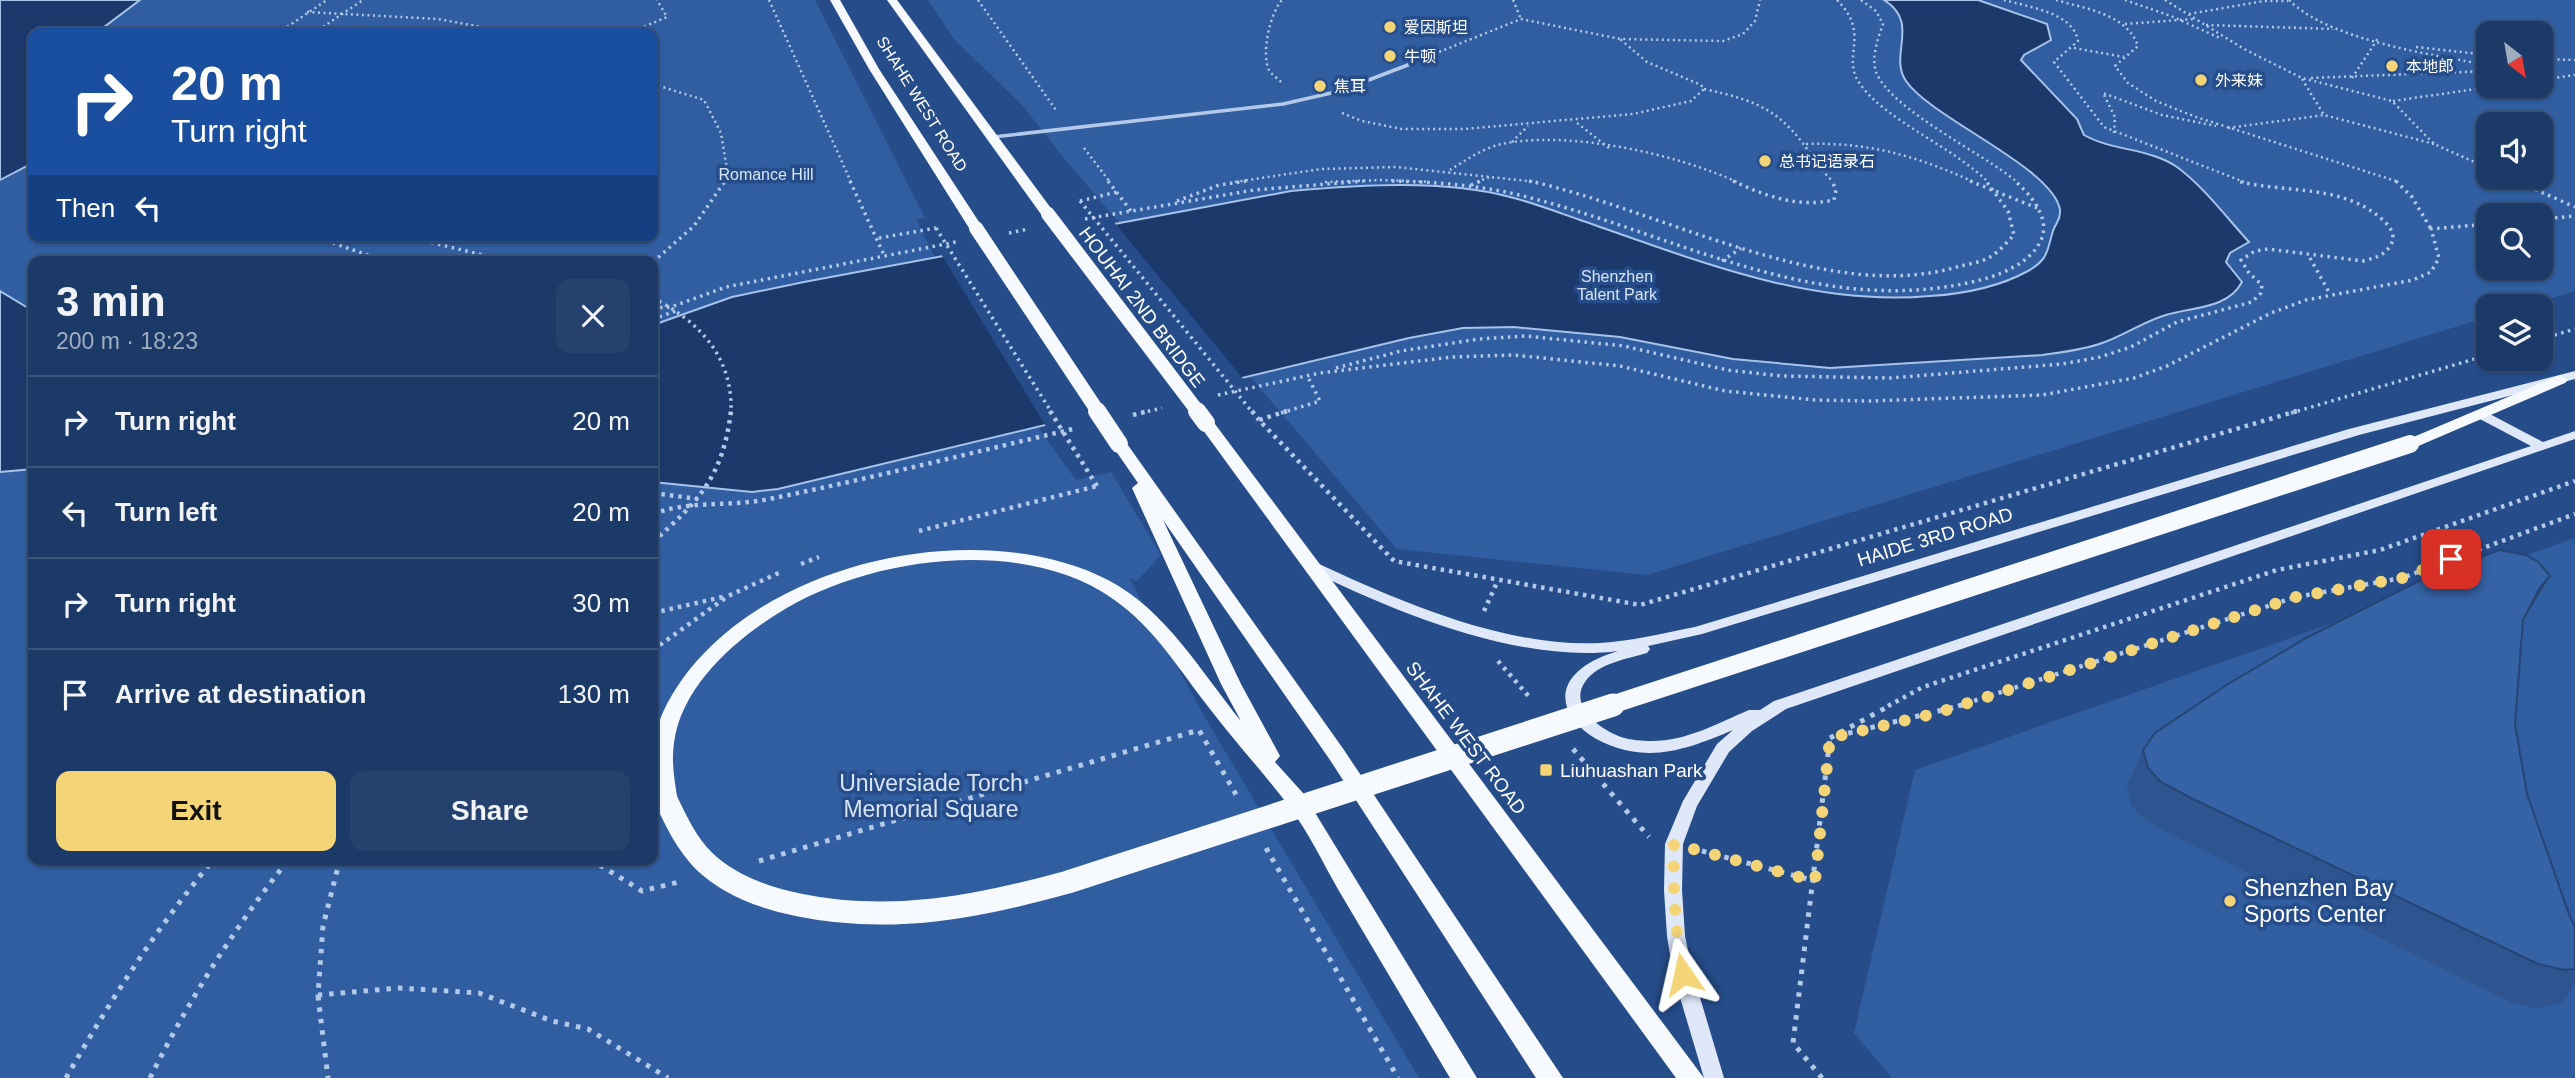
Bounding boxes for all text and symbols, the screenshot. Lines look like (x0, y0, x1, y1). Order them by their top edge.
marker: 爱因斯坦 (1382, 19, 1398, 35)
place label: 爱因斯坦 (1404, 19, 1468, 36)
north arrow (2476, 21, 2553, 98)
map controls (2476, 21, 2553, 371)
street label: SHAHE WEST ROAD (873, 33, 971, 175)
marker: 牛顿 (1382, 48, 1398, 64)
place label: 牛顿 (1404, 48, 1436, 65)
icon: right (56, 56, 147, 147)
text: 20 m (171, 56, 283, 110)
place label: 本地郎 (2406, 57, 2454, 75)
marker: 本地郎 (2384, 58, 2400, 74)
marker: 外来妹 (2193, 72, 2209, 88)
place label: 外来妹 (2215, 72, 2263, 89)
marker: 焦耳 (1312, 78, 1328, 94)
place label: 焦耳 (1334, 78, 1366, 95)
button: sound (2476, 112, 2553, 189)
text: Turn right (171, 113, 307, 149)
marker: 总书记语录石 (1757, 153, 1773, 169)
place label: 总书记语录石 (1779, 153, 1875, 170)
park label: Romance Hill (718, 166, 814, 183)
icon: left (129, 189, 167, 227)
text: Then (56, 193, 115, 223)
button: search (2476, 203, 2553, 280)
street label: HOUHAI 2ND BRIDGE (1075, 223, 1209, 391)
park label: Shenzhen Talent Park (1577, 268, 1658, 303)
text: 3 min (56, 278, 166, 325)
button: close (556, 279, 630, 353)
button: layers (2476, 294, 2553, 371)
text: 200 m · 18:23 (56, 328, 198, 354)
icon: right (56, 403, 94, 441)
text: Turn right (115, 406, 236, 436)
text: 20 m (572, 406, 630, 436)
icon: left (56, 494, 94, 532)
text: Turn left (115, 497, 217, 527)
text: 20 m (572, 497, 630, 527)
street label: HAIDE 3RD ROAD (1855, 503, 2015, 571)
pin (2421, 529, 2481, 589)
icon: arrive (2432, 540, 2470, 578)
icon: right (56, 585, 94, 623)
text: Turn right (115, 588, 236, 618)
text: 30 m (572, 588, 630, 618)
street label: SHAHE WEST ROAD (1402, 658, 1530, 818)
icon: arrive (56, 676, 94, 714)
text: Arrive at destination (115, 679, 366, 709)
text: 130 m (558, 679, 630, 709)
place label: Liuhuashan Park (1560, 760, 1703, 781)
marker: Liuhuashan Park (1538, 762, 1554, 778)
park label: Universiade Torch Memorial Square (839, 770, 1023, 822)
button: Exit (56, 771, 336, 851)
button: Share (350, 771, 630, 851)
place label: Shenzhen Bay Sports Center (2244, 875, 2394, 927)
marker: Shenzhen Bay Sports Center (2222, 893, 2238, 909)
position arrow (1646, 937, 1720, 1011)

